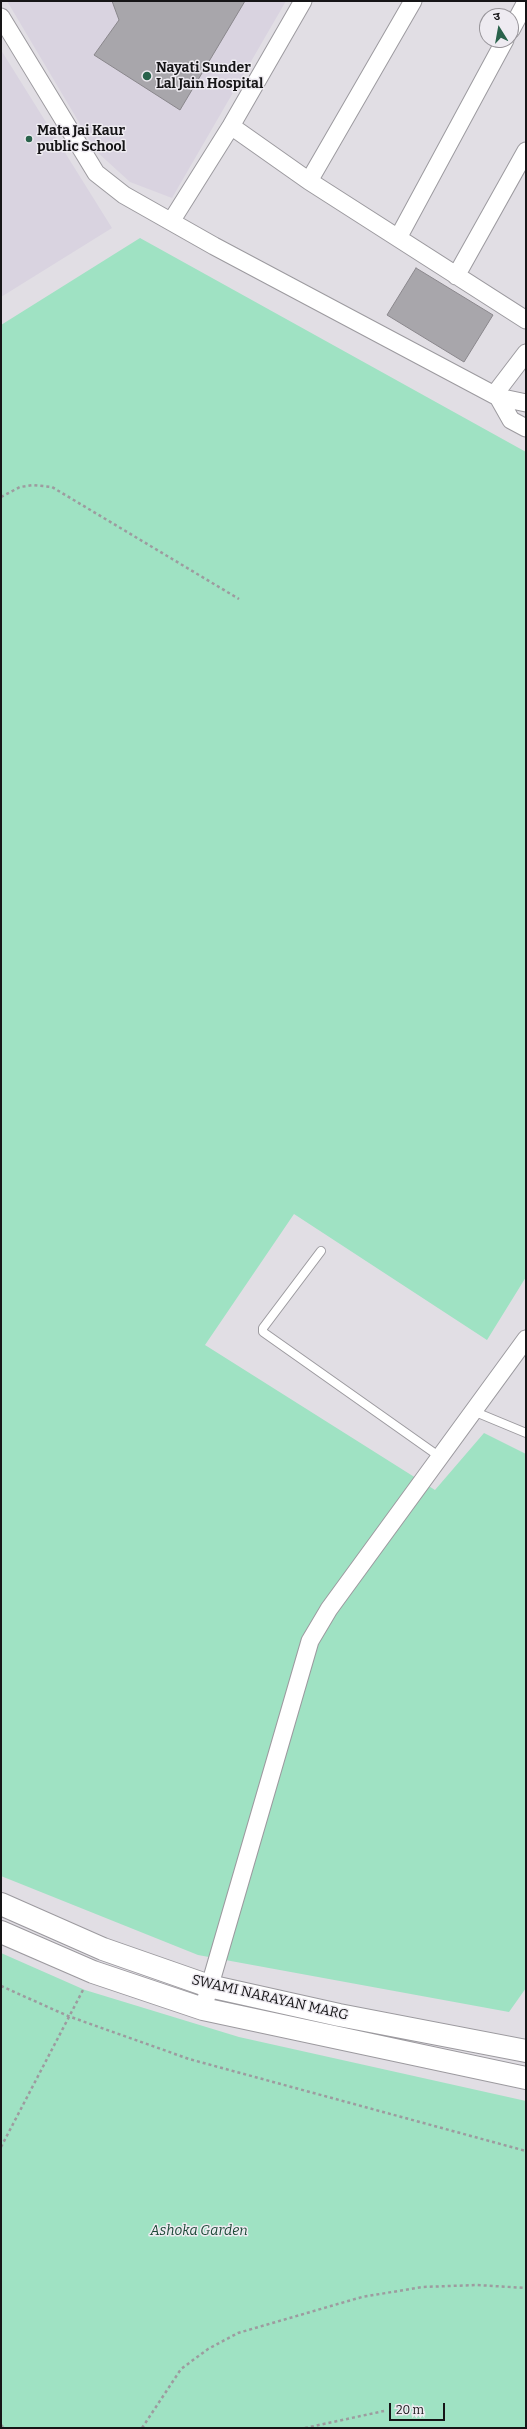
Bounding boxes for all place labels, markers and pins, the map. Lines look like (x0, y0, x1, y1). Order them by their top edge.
place label: Nayati Sunder Lal Jain Hospital (156, 60, 263, 92)
marker: Nayati Sunder Lal Jain Hospital (141, 70, 153, 82)
place label: Mata Jai Kaur public School (37, 123, 126, 156)
marker: Mata Jai Kaur public School (24, 134, 34, 144)

